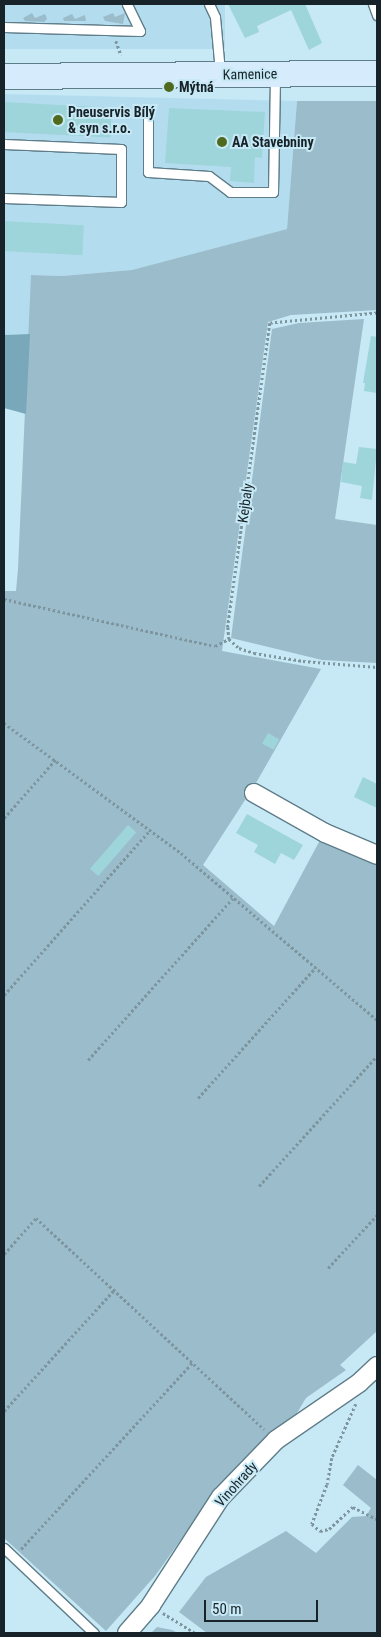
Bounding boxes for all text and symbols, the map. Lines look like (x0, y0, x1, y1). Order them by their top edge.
street label: Kamenice (223, 65, 277, 83)
place label: Mýtná (179, 79, 214, 95)
marker: Mýtná (163, 81, 175, 93)
place label: Pneuservis Bílý & syn s.r.o. (68, 104, 155, 136)
marker: Pneuservis Bílý & syn s.r.o. (52, 114, 64, 126)
place label: AA Stavebniny (232, 134, 314, 150)
marker: AA Stavebniny (216, 136, 228, 148)
street label: Kejbaly (234, 482, 256, 524)
street label: Vinohrady (211, 1458, 261, 1510)
scale bar (206, 1590, 320, 1622)
text: 50 m (212, 1600, 242, 1618)

